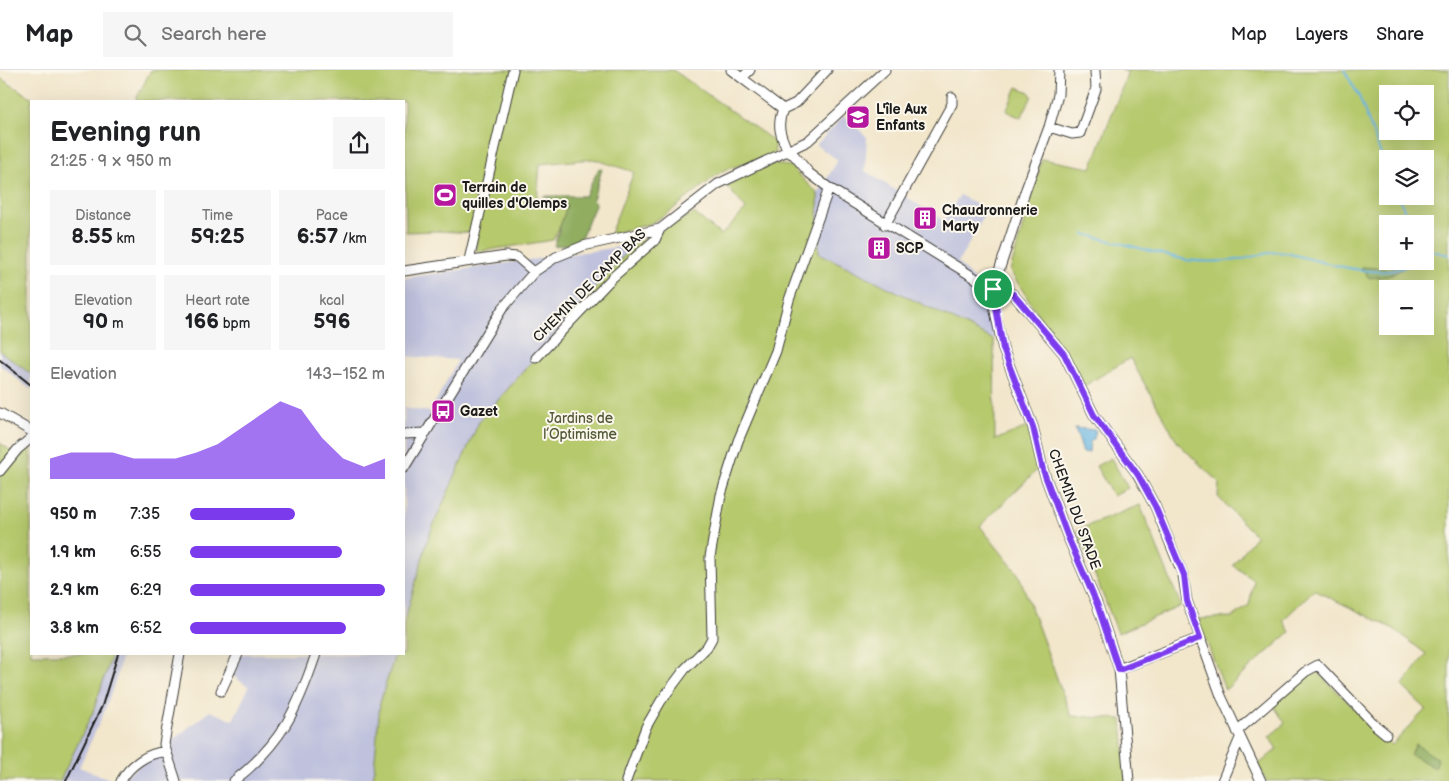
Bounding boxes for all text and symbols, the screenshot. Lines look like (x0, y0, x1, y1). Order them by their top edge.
search box (103, 12, 453, 57)
text: Map (25, 20, 73, 49)
icon: search (121, 21, 149, 49)
text: Search here (161, 23, 267, 46)
text: Map (1231, 24, 1267, 45)
text: Layers (1295, 24, 1348, 45)
text: Share (1376, 24, 1424, 45)
map controls (1379, 85, 1434, 335)
button: locate (1379, 85, 1434, 140)
place label: L'île Aux Enfants (876, 101, 928, 134)
school or university icon: L'île Aux Enfants (845, 104, 871, 130)
text: Evening run (50, 116, 201, 149)
button: share (333, 117, 385, 169)
button: layers (1379, 150, 1434, 205)
text: 21:25 · 9 × 950 m (50, 152, 172, 171)
place label: Terrain de quilles d'Olemps (462, 179, 567, 212)
sports icon: Terrain de quilles d'Olemps (432, 182, 458, 208)
place label: Chaudronnerie Marty (942, 202, 1038, 235)
building icon: Chaudronnerie Marty (912, 205, 938, 231)
text: Distance (75, 207, 131, 224)
text: Time (202, 207, 233, 224)
text: Pace (316, 207, 348, 224)
button: + (1379, 215, 1434, 270)
text: 8.55 (71, 224, 113, 249)
text: 59:25 (190, 224, 245, 249)
text: 6:57 (297, 224, 338, 249)
street label: CHEMIN DE CAMP BAS (529, 225, 650, 346)
text: km (113, 230, 135, 247)
text: /km (338, 230, 367, 247)
building icon: SCP (866, 235, 892, 261)
place label: SCP (896, 240, 923, 257)
pin (972, 268, 1014, 310)
icon: arrive (979, 275, 1007, 303)
button: − (1379, 280, 1434, 335)
text: Elevation (74, 292, 132, 309)
text: Heart rate (185, 292, 250, 309)
text: kcal (319, 292, 344, 309)
text: 90 (83, 309, 108, 334)
text: 166 (185, 309, 219, 334)
text: 596 (313, 309, 350, 334)
text: m (108, 315, 124, 332)
text: bpm (219, 315, 250, 332)
text: Elevation (50, 365, 117, 384)
text: 143–152 m (306, 365, 385, 384)
bus stop icon: Gazet (430, 398, 456, 424)
place label: Gazet (460, 403, 498, 420)
park label: Jardins de l’Optimisme (543, 410, 617, 443)
street label: CHEMIN DU STADE (1045, 446, 1104, 572)
text: 950 m (50, 505, 97, 524)
text: 7:35 (130, 505, 160, 524)
text: 1.9 km (50, 543, 96, 562)
text: 6:55 (130, 543, 161, 562)
text: 2.9 km (50, 581, 99, 600)
text: 6:29 (130, 581, 162, 600)
text: 3.8 km (50, 619, 99, 638)
text: 6:52 (130, 619, 162, 638)

